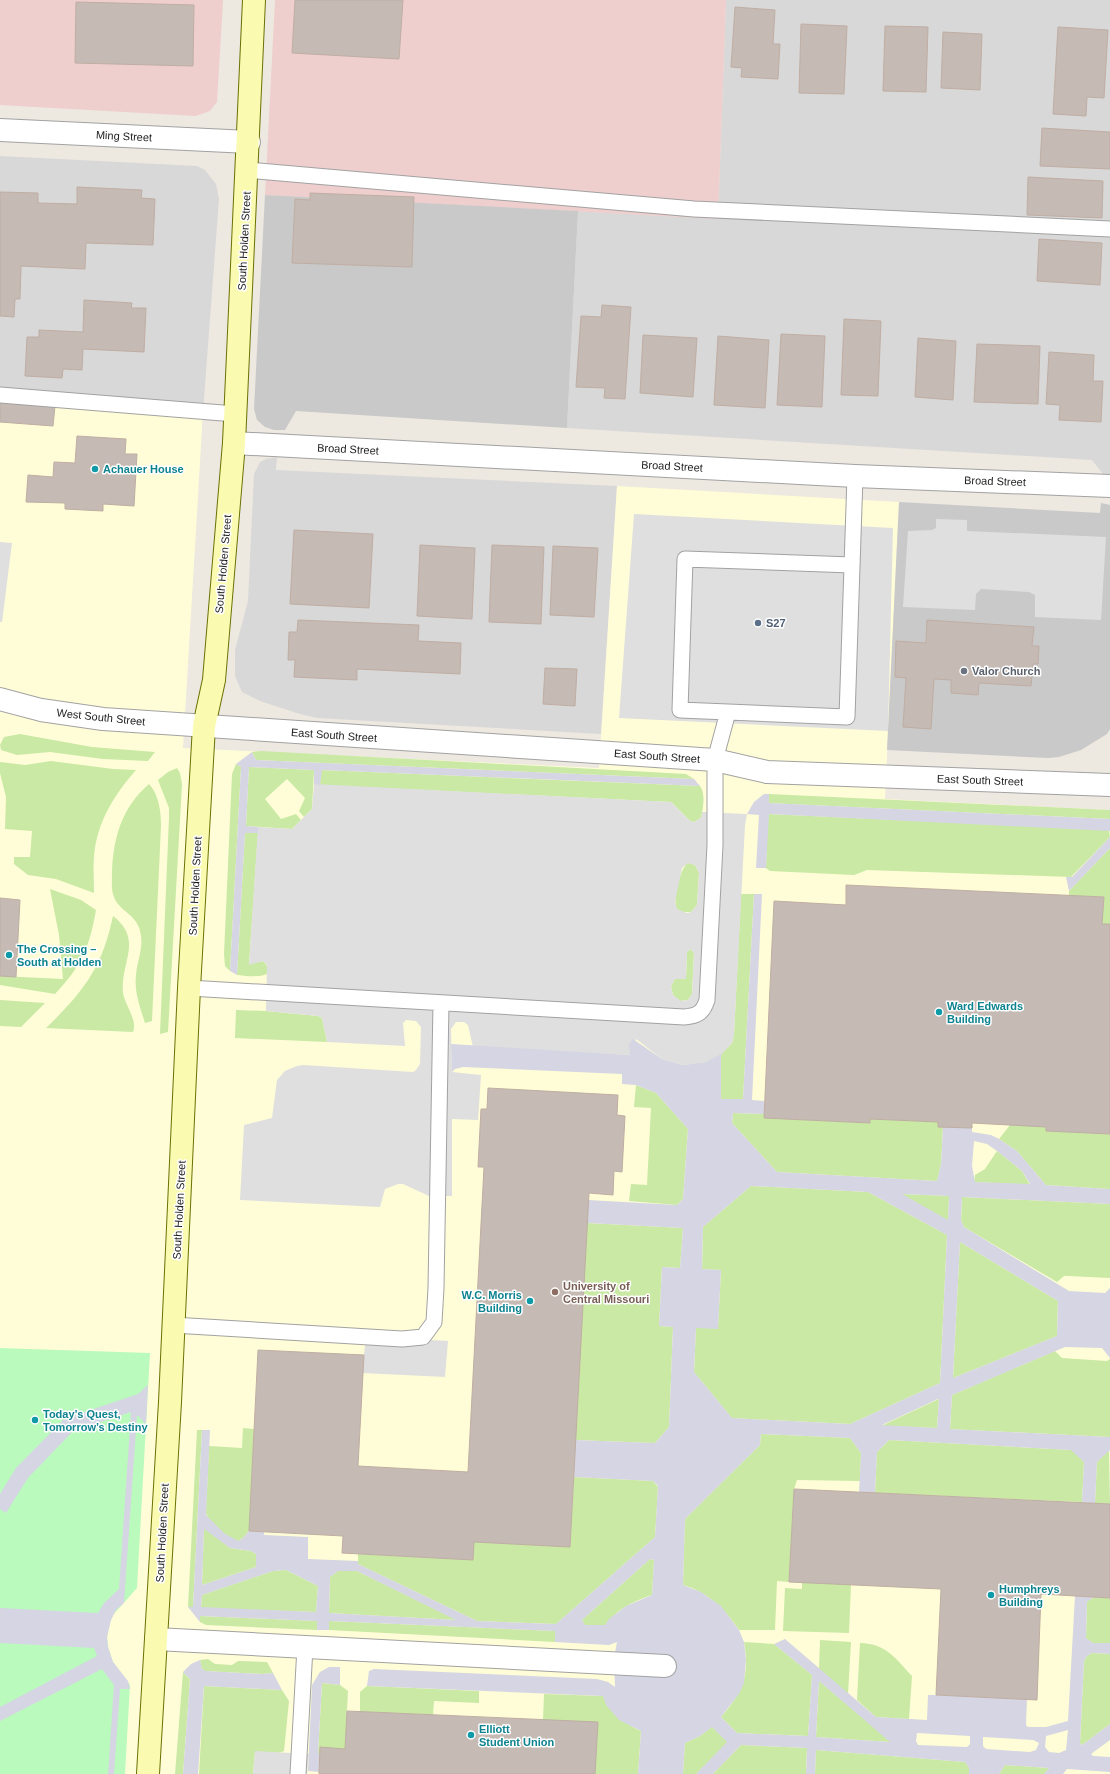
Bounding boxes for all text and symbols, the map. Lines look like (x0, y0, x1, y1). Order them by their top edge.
street label: Ming Street (96, 129, 152, 143)
street label: South Holden Street (235, 191, 253, 291)
street label: Broad Street (317, 441, 379, 457)
street label: Broad Street (641, 458, 703, 474)
place label: Achauer House (103, 463, 184, 475)
marker: Achauer House (90, 464, 100, 474)
street label: Broad Street (964, 474, 1026, 488)
street label: South Holden Street (213, 514, 233, 614)
place label: S27 (766, 617, 786, 629)
marker: S27 (753, 618, 763, 628)
place label: Valor Church (972, 665, 1041, 677)
marker: Valor Church (959, 666, 969, 676)
street label: West South Street (56, 706, 146, 728)
street label: East South Street (291, 726, 377, 744)
street label: East South Street (614, 747, 700, 765)
street label: East South Street (937, 772, 1023, 788)
street label: South Holden Street (186, 836, 204, 936)
place label: The Crossing – South at Holden (17, 943, 102, 968)
marker: The Crossing – South at Holden (4, 950, 14, 960)
place label: Ward Edwards Building (947, 1000, 1023, 1025)
marker: Ward Edwards Building (934, 1007, 944, 1017)
street label: South Holden Street (170, 1160, 188, 1260)
place label: University of Central Missouri (563, 1280, 649, 1305)
marker: University of Central Missouri (550, 1287, 560, 1297)
place label: W.C. Morris Building (461, 1289, 522, 1314)
marker: W.C. Morris Building (525, 1296, 535, 1306)
place label: Today’s Quest, Tomorrow’s Destiny (43, 1408, 148, 1433)
marker: Today’s Quest, Tomorrow’s Destiny (30, 1415, 40, 1425)
street label: South Holden Street (153, 1483, 171, 1583)
place label: Humphreys Building (999, 1583, 1060, 1608)
marker: Humphreys Building (986, 1590, 996, 1600)
place label: Elliott Student Union (479, 1723, 554, 1748)
marker: Elliott Student Union (466, 1730, 476, 1740)

